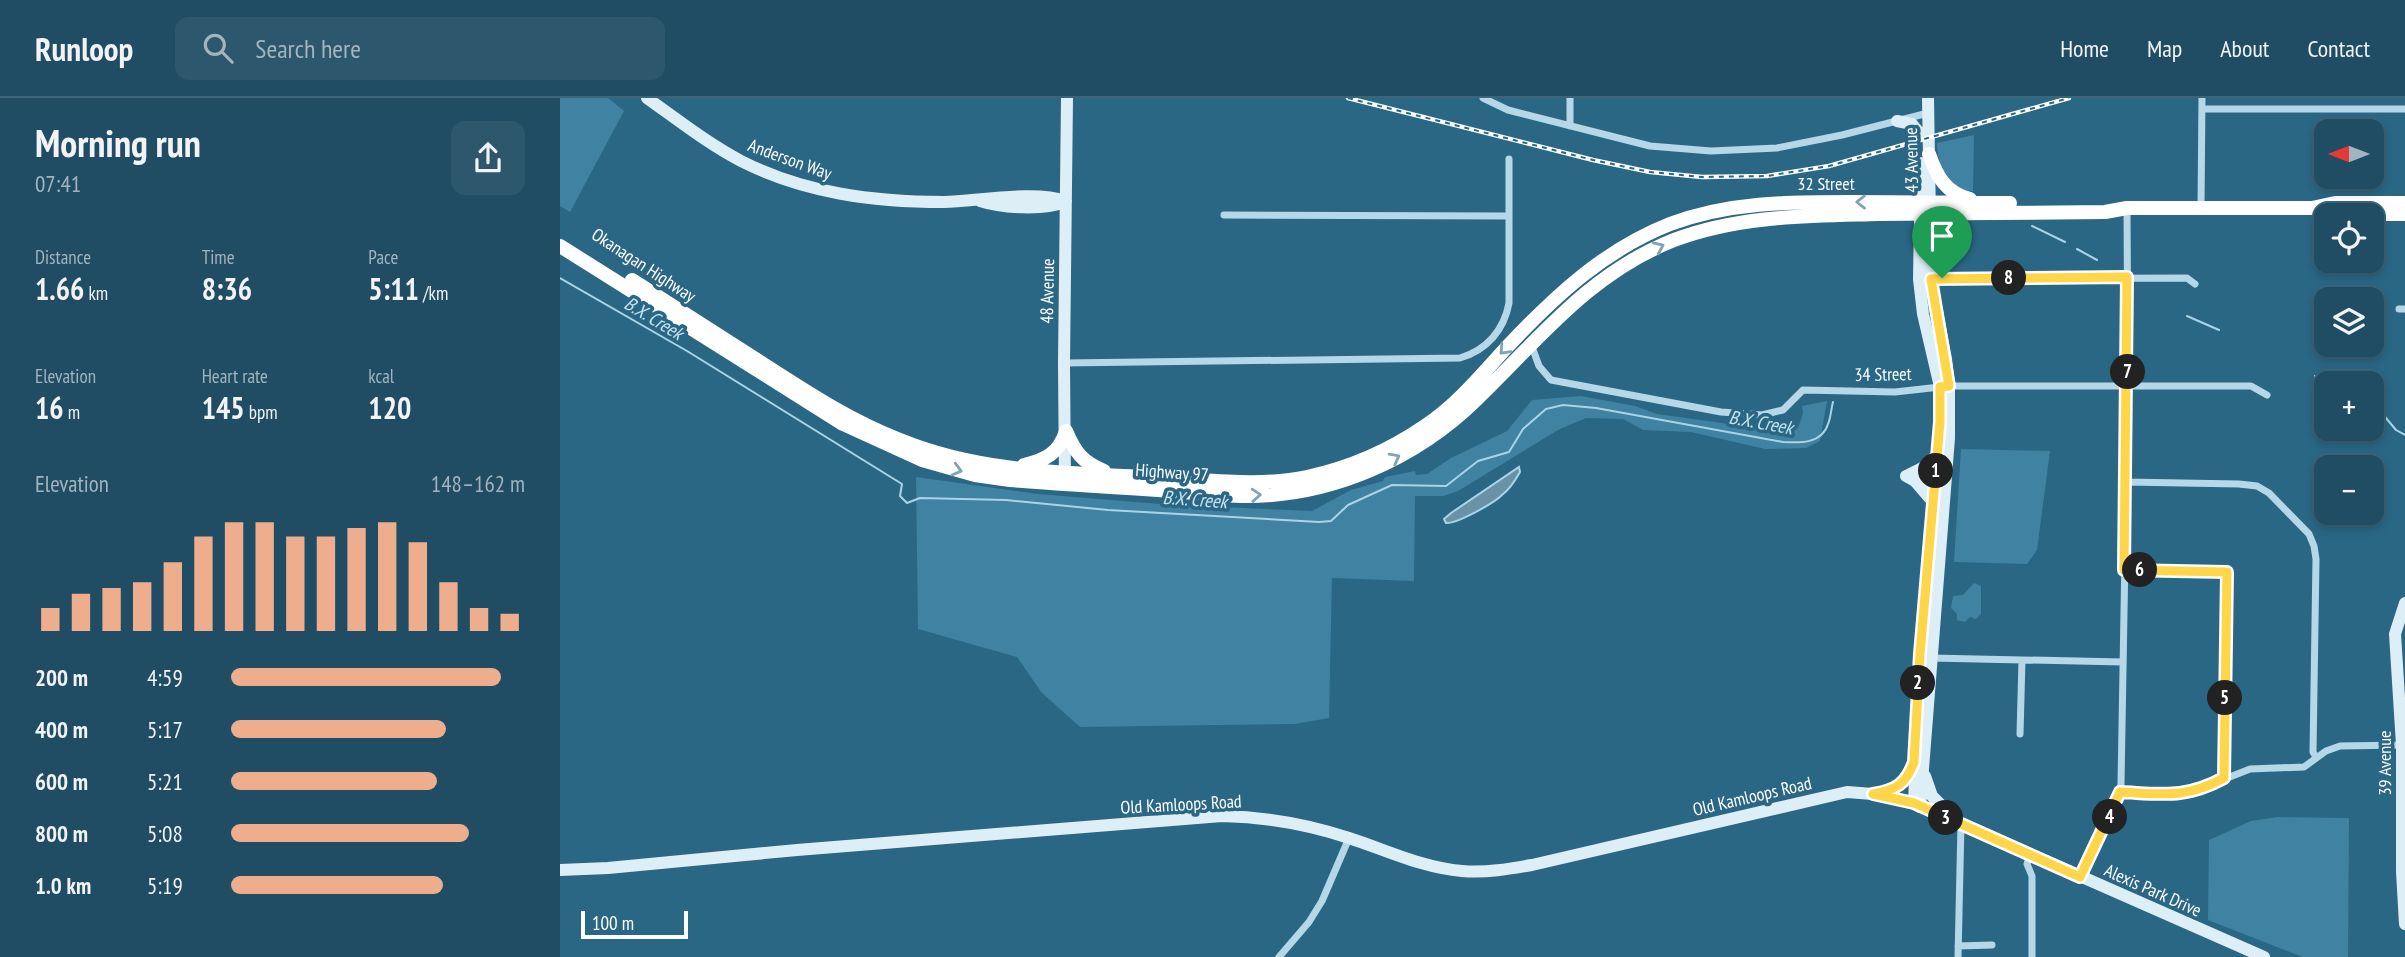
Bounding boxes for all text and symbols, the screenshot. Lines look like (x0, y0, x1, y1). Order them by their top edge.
search box (175, 17, 665, 80)
text: Runloop (35, 27, 133, 70)
icon: search (199, 29, 237, 67)
text: Search here (255, 32, 361, 65)
text: Home (2060, 33, 2109, 64)
text: Map (2147, 33, 2182, 64)
text: About (2220, 33, 2269, 64)
text: Contact (2307, 33, 2370, 64)
text: Morning run (35, 118, 201, 167)
north arrow (2314, 119, 2384, 189)
map controls (2314, 119, 2384, 525)
button: share (451, 121, 525, 195)
street label: 43 Avenue (1899, 127, 1923, 193)
street label: Anderson Way (745, 133, 835, 185)
text: 07:41 (35, 169, 81, 198)
street label: 32 Street (1797, 172, 1855, 195)
one-way arrow (1855, 194, 1866, 210)
button: locate (2314, 203, 2384, 273)
pin (1912, 206, 1972, 278)
icon: arrive (1923, 217, 1961, 255)
street label: Okanagan Highway (588, 223, 701, 307)
one-way arrow (1652, 241, 1664, 255)
text: Distance (35, 245, 91, 269)
text: Time (202, 245, 235, 269)
text: Pace (368, 245, 398, 269)
street label: 48 Avenue (1035, 258, 1059, 324)
pin: 8 (1992, 260, 2026, 296)
text: 8 (2004, 265, 2013, 289)
text: 1.66 (35, 269, 84, 308)
text: 8:36 (202, 269, 252, 308)
text: 5:11 (368, 269, 419, 308)
text: km (84, 281, 108, 305)
text: /km (419, 281, 448, 305)
button: layers (2314, 287, 2384, 357)
water label: B.X. Creek (620, 291, 690, 346)
one-way arrow (1500, 342, 1512, 355)
pin: 7 (2110, 354, 2146, 390)
text: 7 (2123, 359, 2132, 383)
street label: 34 Street (1854, 362, 1912, 386)
text: Elevation (35, 364, 96, 388)
text: Heart rate (202, 364, 268, 388)
text: kcal (368, 364, 394, 388)
button: + (2314, 371, 2384, 441)
text: 16 (35, 388, 64, 427)
text: 145 (202, 388, 245, 427)
text: 120 (368, 388, 411, 427)
text: m (64, 400, 80, 424)
text: bpm (245, 400, 278, 424)
water label: B.X. Creek (1727, 405, 1797, 440)
one-way arrow (1387, 453, 1400, 466)
pin: 1 (1918, 454, 1954, 488)
button: − (2314, 455, 2384, 525)
street label: Highway 97 (1135, 458, 1209, 486)
text: 1 (1931, 458, 1940, 482)
one-way arrow (950, 462, 962, 476)
text: Elevation (35, 469, 109, 498)
text: 148–162 m (431, 469, 525, 498)
water label: B.X. Creek (1162, 485, 1231, 513)
one-way arrow (1251, 488, 1262, 503)
pin: 6 (2122, 552, 2158, 588)
text: 6 (2135, 557, 2144, 581)
text: 200 m (35, 663, 88, 692)
text: 4:59 (147, 663, 183, 692)
pin: 2 (1900, 666, 1936, 700)
text: 2 (1913, 670, 1922, 694)
pin: 5 (2208, 680, 2242, 716)
text: 5 (2220, 685, 2229, 709)
text: 400 m (35, 715, 88, 744)
text: 5:17 (147, 715, 183, 744)
street label: 39 Avenue (2373, 730, 2396, 796)
text: 600 m (35, 767, 88, 796)
text: 5:21 (147, 767, 183, 796)
street label: Old Kamloops Road (1690, 771, 1814, 821)
street label: Old Kamloops Road (1120, 789, 1242, 819)
pin: 3 (1928, 800, 1964, 836)
pin: 4 (2092, 800, 2128, 834)
text: 4 (2105, 804, 2114, 828)
text: 3 (1941, 805, 1950, 829)
text: 800 m (35, 819, 88, 848)
text: 5:08 (147, 819, 183, 848)
street label: Alexis Park Drive (2101, 858, 2205, 922)
text: 1.0 km (35, 871, 91, 900)
text: 5:19 (147, 871, 183, 900)
scale bar (581, 908, 688, 940)
text: 100 m (592, 911, 634, 935)

